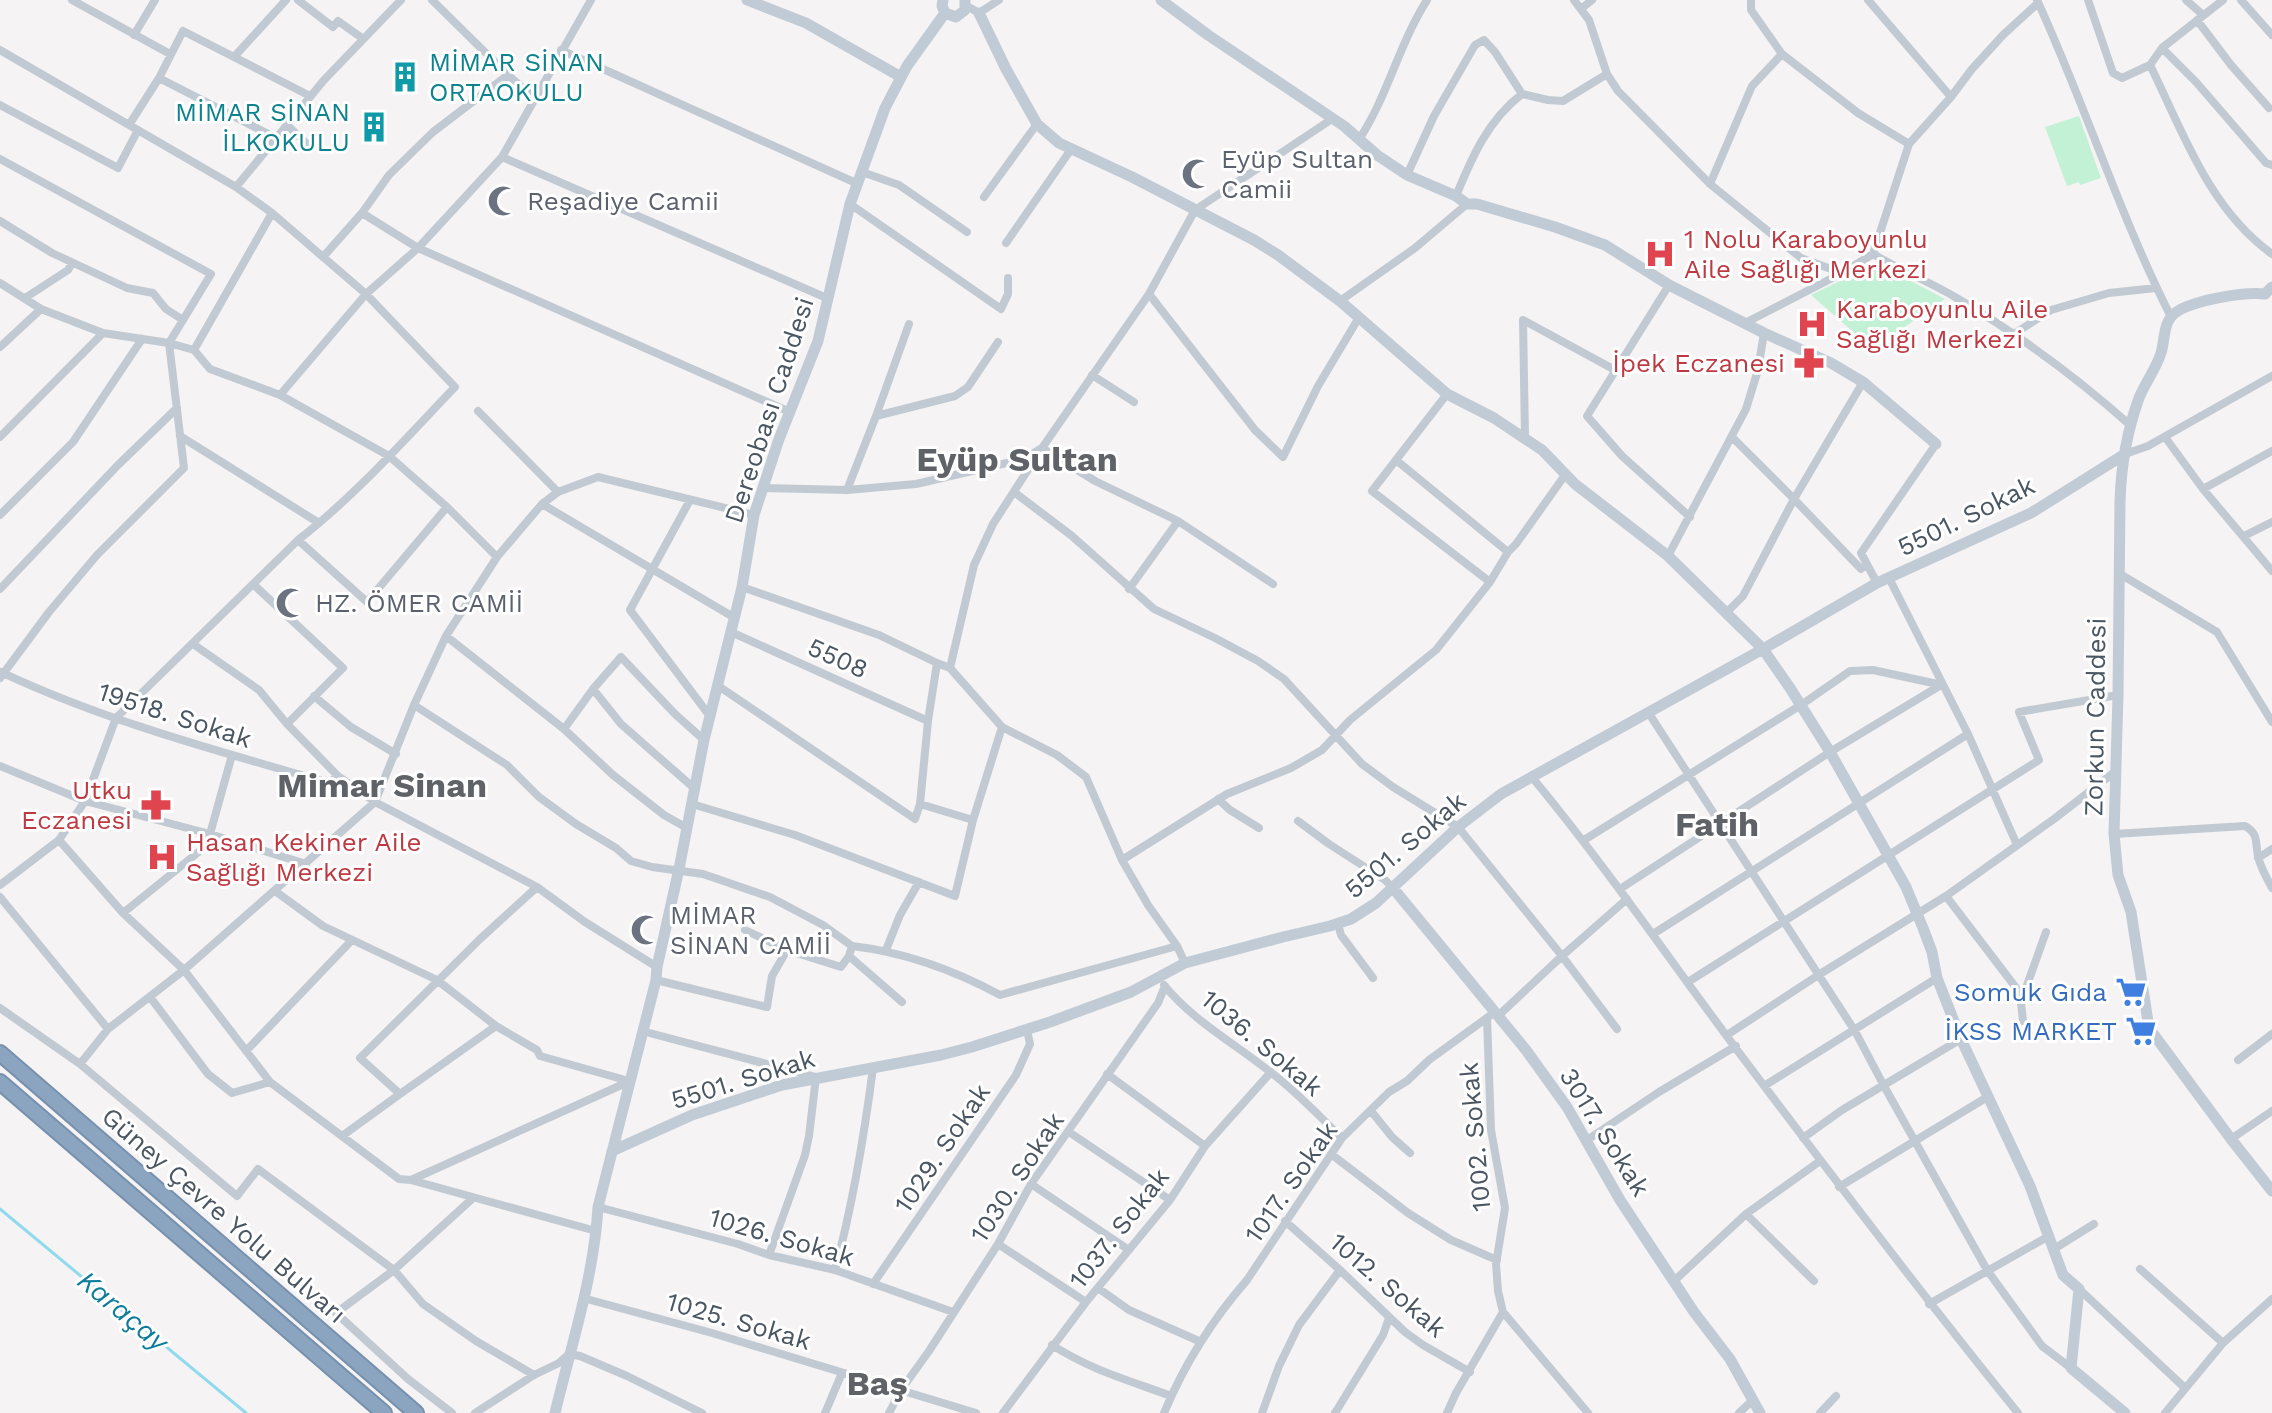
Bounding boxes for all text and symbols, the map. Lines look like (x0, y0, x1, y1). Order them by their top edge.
place label: MİMAR SİNAN ORTAOKULU (429, 47, 604, 107)
building icon: MİMAR SİNAN ORTAOKULU (388, 60, 422, 94)
place label: MİMAR SİNAN İLKOKULU (175, 97, 350, 157)
building icon: MİMAR SİNAN İLKOKULU (357, 110, 391, 144)
place label: Eyüp Sultan Camii (1221, 144, 1373, 204)
mosque icon: Eyüp Sultan Camii (1180, 157, 1214, 191)
mosque icon: Reşadiye Camii (486, 184, 520, 218)
place label: Reşadiye Camii (527, 186, 719, 216)
place label: 1 Nolu Karaboyunlu Aile Sağlığı Merkezi (1684, 224, 1928, 284)
hospital icon: 1 Nolu Karaboyunlu Aile Sağlığı Merkezi (1643, 237, 1677, 271)
street label: Dereobası Caddesi (718, 293, 820, 527)
place label: Karaboyunlu Aile Sağlığı Merkezi (1836, 294, 2048, 354)
hospital icon: Karaboyunlu Aile Sağlığı Merkezi (1795, 307, 1829, 341)
pharmacy icon: İpek Eczanesi (1792, 346, 1826, 380)
place label: İpek Eczanesi (1612, 348, 1785, 378)
district label: Eyüp Sultan (916, 439, 1118, 479)
street label: 5501. Sokak (1893, 470, 2040, 562)
mosque icon: HZ. ÖMER CAMİİ (274, 586, 308, 620)
place label: HZ. ÖMER CAMİİ (315, 588, 523, 618)
street label: Zorkun Caddesi (2078, 618, 2112, 816)
street label: 5508 (803, 632, 873, 684)
street label: 19518. Sokak (95, 676, 256, 754)
district label: Mimar Sinan (277, 765, 487, 805)
place label: Utku Eczanesi (21, 775, 132, 835)
street label: 5501. Sokak (1338, 786, 1472, 904)
pharmacy icon: Utku Eczanesi (139, 788, 173, 822)
district label: Fatih (1675, 804, 1759, 844)
place label: Hasan Kekiner Aile Sağlığı Merkezi (186, 827, 422, 887)
hospital icon: Hasan Kekiner Aile Sağlığı Merkezi (145, 840, 179, 874)
place label: MİMAR SİNAN CAMİİ (670, 900, 831, 960)
mosque icon: MİMAR SİNAN CAMİİ (629, 913, 663, 947)
supermarket icon: Somuk Gıda (2114, 975, 2148, 1009)
place label: Somuk Gıda (1954, 977, 2107, 1007)
street label: 1036. Sokak (1195, 984, 1329, 1102)
supermarket icon: İKSS MARKET (2124, 1014, 2158, 1048)
place label: İKSS MARKET (1945, 1016, 2117, 1046)
street label: 5501. Sokak (668, 1043, 819, 1115)
street label: 1002. Sokak (1454, 1061, 1496, 1213)
street label: 3017. Sokak (1554, 1062, 1656, 1202)
street label: 1029. Sokak (888, 1078, 996, 1218)
street label: Güney Çevre Yolu Bulvarı (96, 1101, 352, 1329)
street label: 1030. Sokak (964, 1106, 1070, 1247)
street label: 1017. Sokak (1238, 1116, 1344, 1248)
street label: 1037. Sokak (1063, 1162, 1175, 1294)
street label: 1026. Sokak (706, 1202, 858, 1272)
street label: 1012. Sokak (1324, 1227, 1452, 1344)
water label: Karaçay (71, 1264, 176, 1360)
street label: 1025. Sokak (663, 1286, 815, 1356)
district label: Baş (846, 1363, 908, 1403)

